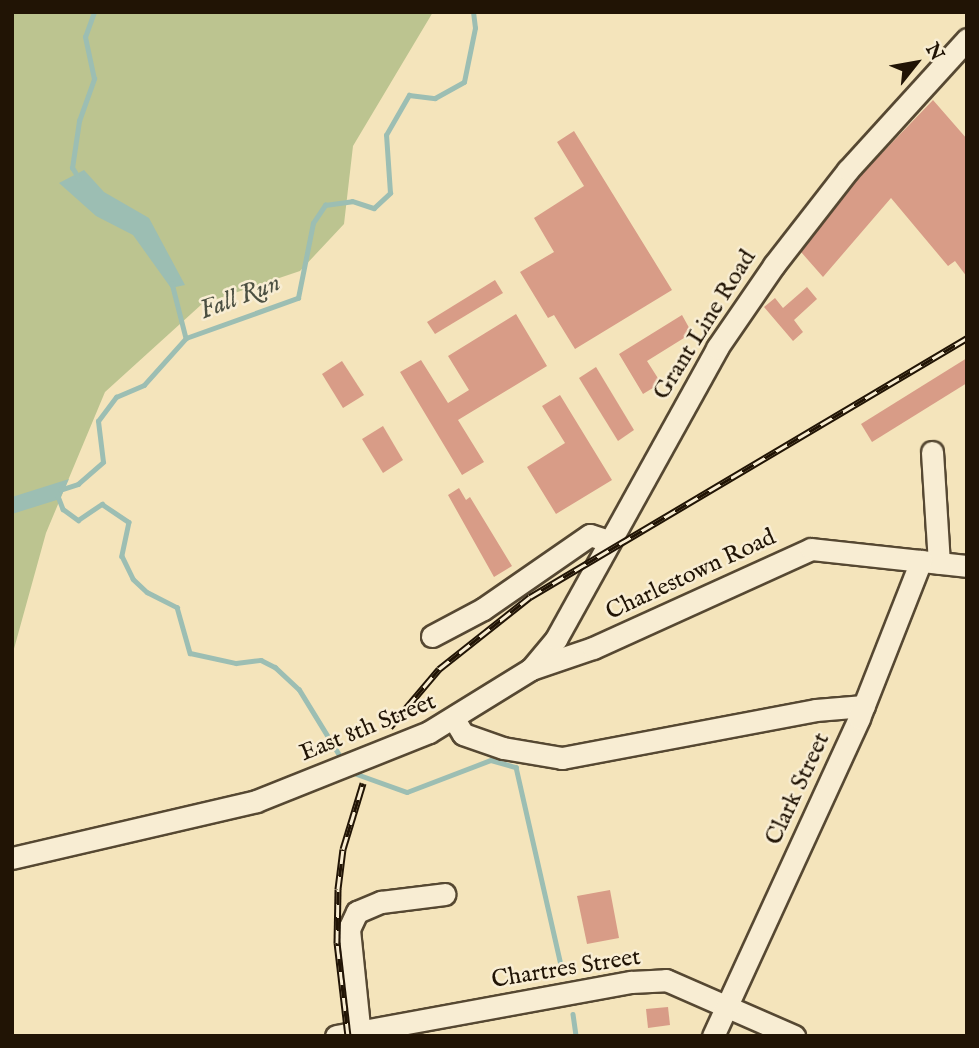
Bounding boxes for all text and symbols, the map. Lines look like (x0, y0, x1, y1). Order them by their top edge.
north arrow (881, 28, 951, 98)
text: N (919, 39, 949, 65)
street label: Grant Line Road (647, 245, 763, 405)
water label: Fall Run (195, 267, 285, 327)
street label: Charlestown Road (602, 523, 780, 627)
street label: East 8th Street (296, 688, 440, 768)
street label: Clark Street (759, 728, 837, 850)
street label: Chartres Street (489, 943, 643, 995)

